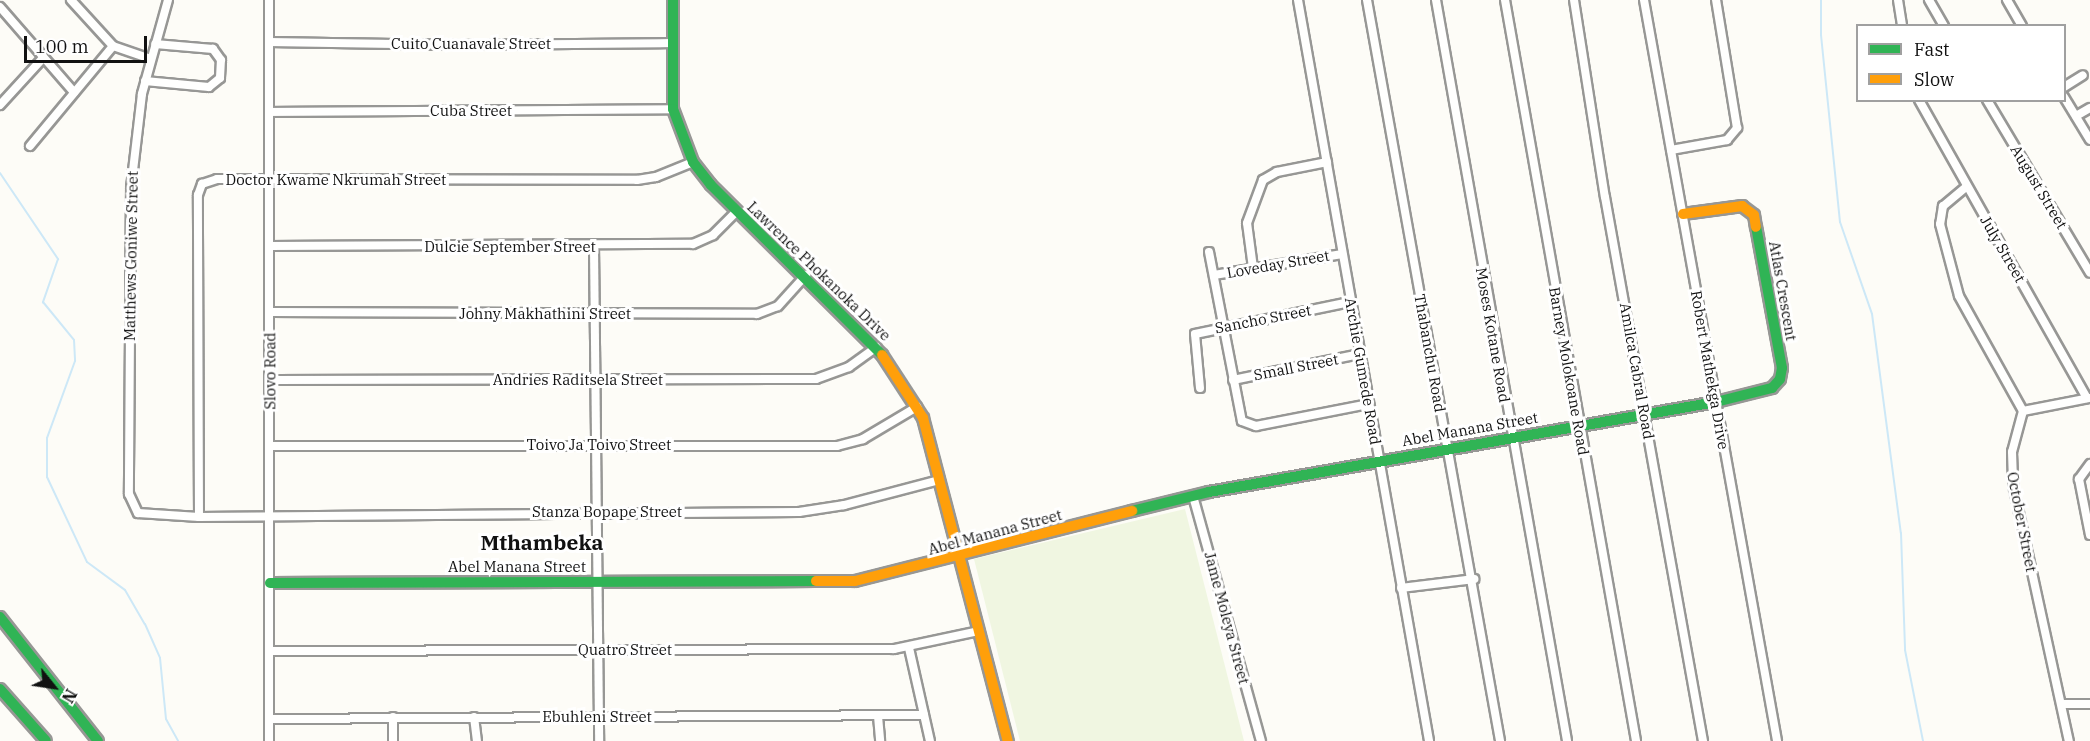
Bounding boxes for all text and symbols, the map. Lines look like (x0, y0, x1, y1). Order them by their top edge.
scale bar (27, 24, 150, 62)
legend (1856, 24, 2066, 102)
text: 100 m (35, 35, 89, 58)
street label: Cuito Cuanavale Street (391, 35, 551, 53)
text: Fast (1914, 38, 1949, 61)
text: Slow (1914, 68, 1954, 91)
street label: Cuba Street (430, 102, 512, 120)
street label: August Street (2007, 142, 2071, 232)
street label: Matthews Goniwe Street (121, 171, 141, 341)
street label: Doctor Kwame Nkrumah Street (226, 171, 446, 189)
street label: Lawrence Phokanoka Drive (744, 198, 894, 344)
street label: July Street (1977, 212, 2029, 286)
street label: Dulcie September Street (424, 238, 596, 256)
street label: Atlas Crescent (1765, 240, 1801, 342)
street label: Loveday Street (1225, 246, 1331, 282)
street label: Moses Kotane Road (1472, 266, 1514, 404)
street label: Barney Molokoane Road (1545, 285, 1593, 457)
street label: Robert Mathekga Drive (1687, 289, 1733, 451)
street label: Thabanchu Road (1411, 292, 1449, 414)
street label: Archie Gumede Road (1341, 296, 1385, 446)
street label: Sancho Street (1213, 301, 1313, 337)
street label: Amilca Cabral Road (1616, 301, 1658, 441)
street label: Johny Makhathini Street (459, 305, 631, 323)
street label: Slovo Road (261, 332, 279, 410)
street label: Small Street (1252, 350, 1340, 384)
street label: Andries Raditsela Street (493, 371, 663, 389)
street label: Abel Manana Street (1401, 408, 1539, 450)
street label: Toivo Ja Toivo Street (527, 436, 671, 454)
street label: October Street (2003, 470, 2041, 574)
street label: Stanza Bopape Street (532, 503, 682, 521)
street label: Abel Manana Street (926, 505, 1064, 559)
district label: Mthambeka (481, 529, 603, 555)
street label: Jame Moleya Street (1201, 550, 1253, 686)
street label: Abel Manana Street (448, 558, 586, 576)
street label: Quatro Street (578, 641, 672, 659)
north arrow (24, 657, 84, 717)
text: N (58, 686, 81, 706)
street label: Ebuhleni Street (542, 708, 652, 726)

